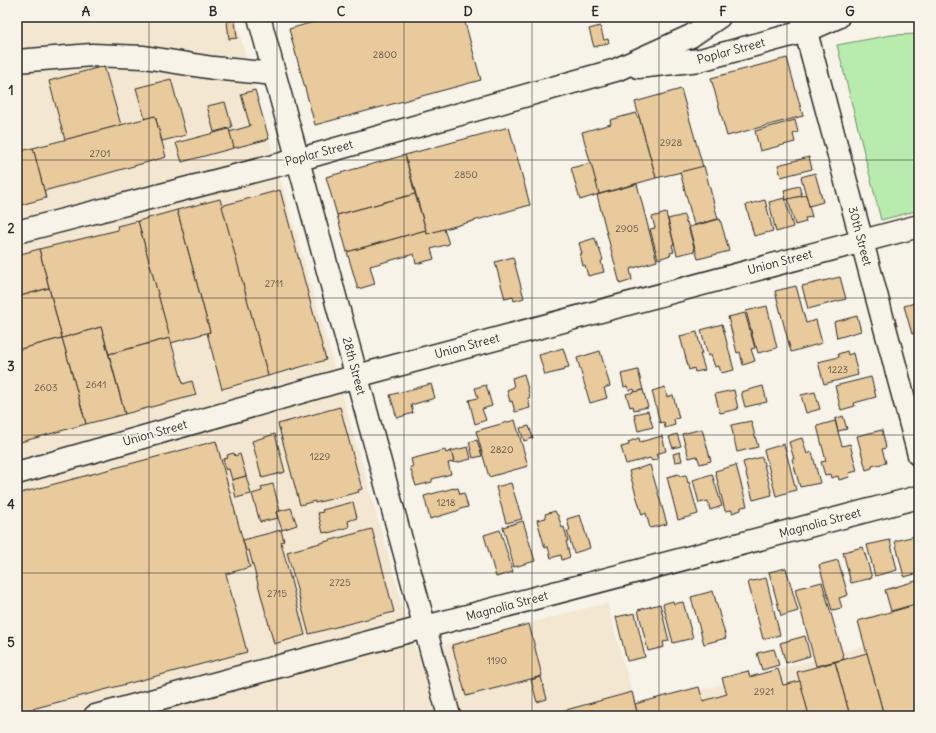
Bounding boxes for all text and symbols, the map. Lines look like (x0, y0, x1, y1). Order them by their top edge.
text: A (82, 3, 91, 20)
text: B (209, 3, 218, 20)
text: C (337, 3, 346, 20)
text: D (463, 3, 473, 20)
text: E (591, 3, 599, 20)
text: F (719, 3, 727, 20)
text: G (845, 3, 855, 20)
street label: Poplar Street (695, 34, 767, 67)
house number: 2800 (373, 48, 397, 61)
text: 1 (8, 82, 14, 99)
street label: Poplar Street (283, 136, 355, 169)
house number: 2928 (660, 136, 682, 149)
house number: 2701 (90, 147, 110, 160)
house number: 2850 (454, 168, 478, 181)
street label: 30th Street (845, 205, 876, 267)
text: 2 (7, 220, 15, 237)
house number: 2905 (615, 222, 639, 235)
street label: Union Street (746, 246, 814, 277)
house number: 2711 (265, 277, 283, 290)
street label: Union Street (433, 330, 501, 361)
street label: 28th Street (340, 335, 369, 396)
text: 3 (7, 358, 15, 375)
house number: 1223 (828, 363, 849, 376)
house number: 2641 (86, 378, 106, 391)
house number: 2603 (34, 381, 58, 394)
street label: Union Street (121, 416, 189, 449)
house number: 2820 (490, 443, 514, 456)
house number: 1229 (310, 450, 331, 463)
text: 4 (7, 496, 15, 513)
house number: 1218 (436, 496, 456, 509)
street label: Magnolia Street (777, 504, 862, 541)
house number: 2725 (329, 576, 351, 589)
house number: 2715 (267, 587, 287, 600)
street label: Magnolia Street (464, 587, 549, 624)
text: 5 (7, 634, 15, 651)
house number: 1190 (487, 654, 507, 667)
house number: 2921 (754, 685, 774, 698)

